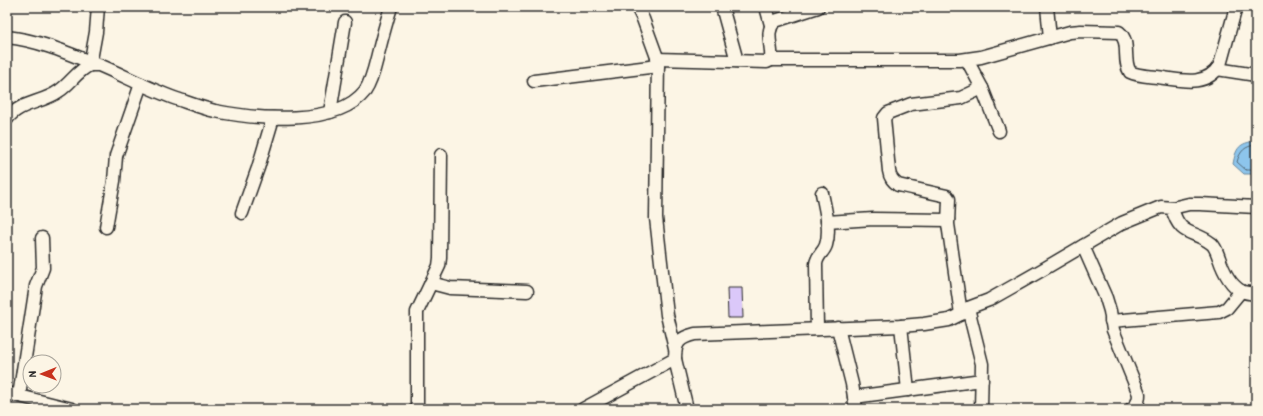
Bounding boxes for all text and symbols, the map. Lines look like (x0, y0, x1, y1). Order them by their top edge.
north arrow (22, 354, 62, 394)
text: N (25, 371, 39, 377)

